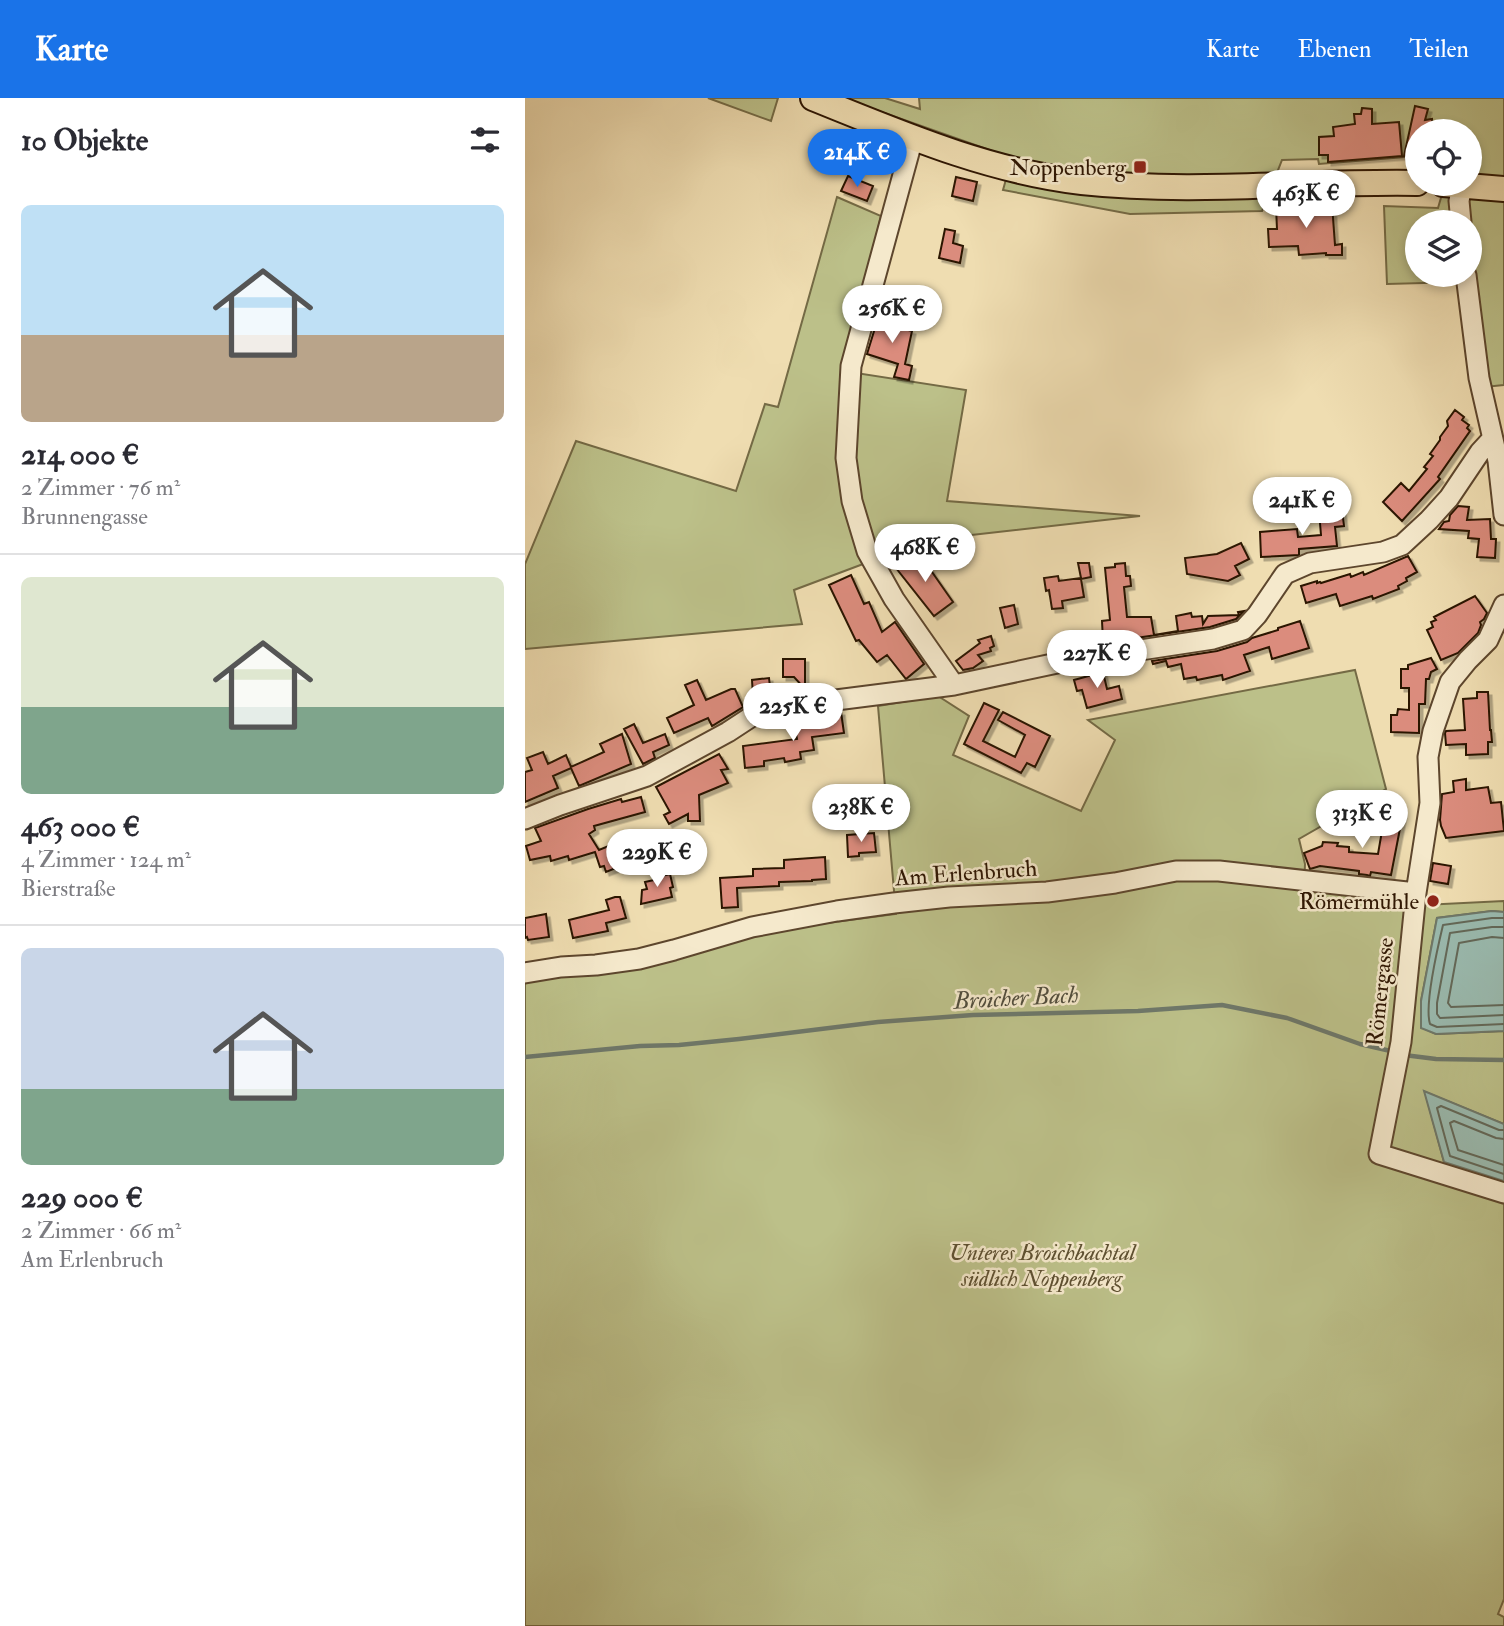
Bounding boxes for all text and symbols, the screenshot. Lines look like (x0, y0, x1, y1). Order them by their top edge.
text: Karte (35, 29, 108, 70)
text: Karte (1206, 34, 1259, 65)
text: Ebenen (1297, 34, 1371, 65)
text: Teilen (1409, 34, 1469, 65)
map controls (1405, 119, 1482, 287)
button: locate (1405, 119, 1482, 196)
icon: filters (466, 121, 504, 159)
text: 10 Objekte (21, 122, 148, 159)
pin: 214K € (800, 130, 914, 189)
text: 214K € (824, 137, 890, 166)
place label: Noppenberg (1010, 153, 1127, 183)
marker: Noppenberg (1132, 159, 1148, 175)
pin: 463K € (1249, 170, 1363, 230)
text: 463K € (1272, 178, 1340, 207)
button: layers (1405, 210, 1482, 287)
icon: home (200, 250, 326, 376)
pin: 256K € (835, 286, 949, 345)
text: 256K € (858, 293, 926, 322)
text: 214 000 € (21, 436, 139, 473)
text: 2 Zimmer · 76 m² (21, 473, 180, 502)
pin: 241K € (1245, 478, 1359, 537)
text: 241K € (1269, 485, 1335, 514)
text: Brunnengasse (21, 502, 148, 531)
pin: 468K € (868, 524, 982, 584)
text: 468K € (890, 532, 960, 561)
icon: home (200, 622, 326, 748)
pin: 227K € (1040, 630, 1154, 690)
text: 227K € (1063, 638, 1131, 667)
pin: 225K € (736, 684, 850, 743)
text: 225K € (759, 691, 827, 720)
pin: 238K € (804, 784, 918, 844)
pin: 313K € (1305, 790, 1419, 850)
text: 238K € (828, 792, 894, 821)
text: 313K € (1332, 798, 1392, 827)
text: 463 000 € (21, 808, 140, 845)
pin: 229K € (600, 830, 714, 889)
text: 229K € (622, 837, 692, 866)
text: 4 Zimmer · 124 m² (21, 845, 191, 874)
street label: Am Erlenbruch (893, 854, 1038, 893)
text: Bierstraße (21, 874, 116, 903)
place label: Römermühle (1299, 887, 1419, 916)
marker: Römermühle (1425, 893, 1441, 909)
street label: Römergasse (1360, 936, 1400, 1048)
water label: Broicher Bach (952, 979, 1080, 1017)
icon: home (200, 993, 326, 1119)
text: 229 000 € (21, 1179, 143, 1216)
text: 2 Zimmer · 66 m² (21, 1216, 181, 1245)
park label: Unteres Broichbachtal südlich Noppenberg (949, 1238, 1137, 1293)
text: Am Erlenbruch (21, 1245, 164, 1274)

